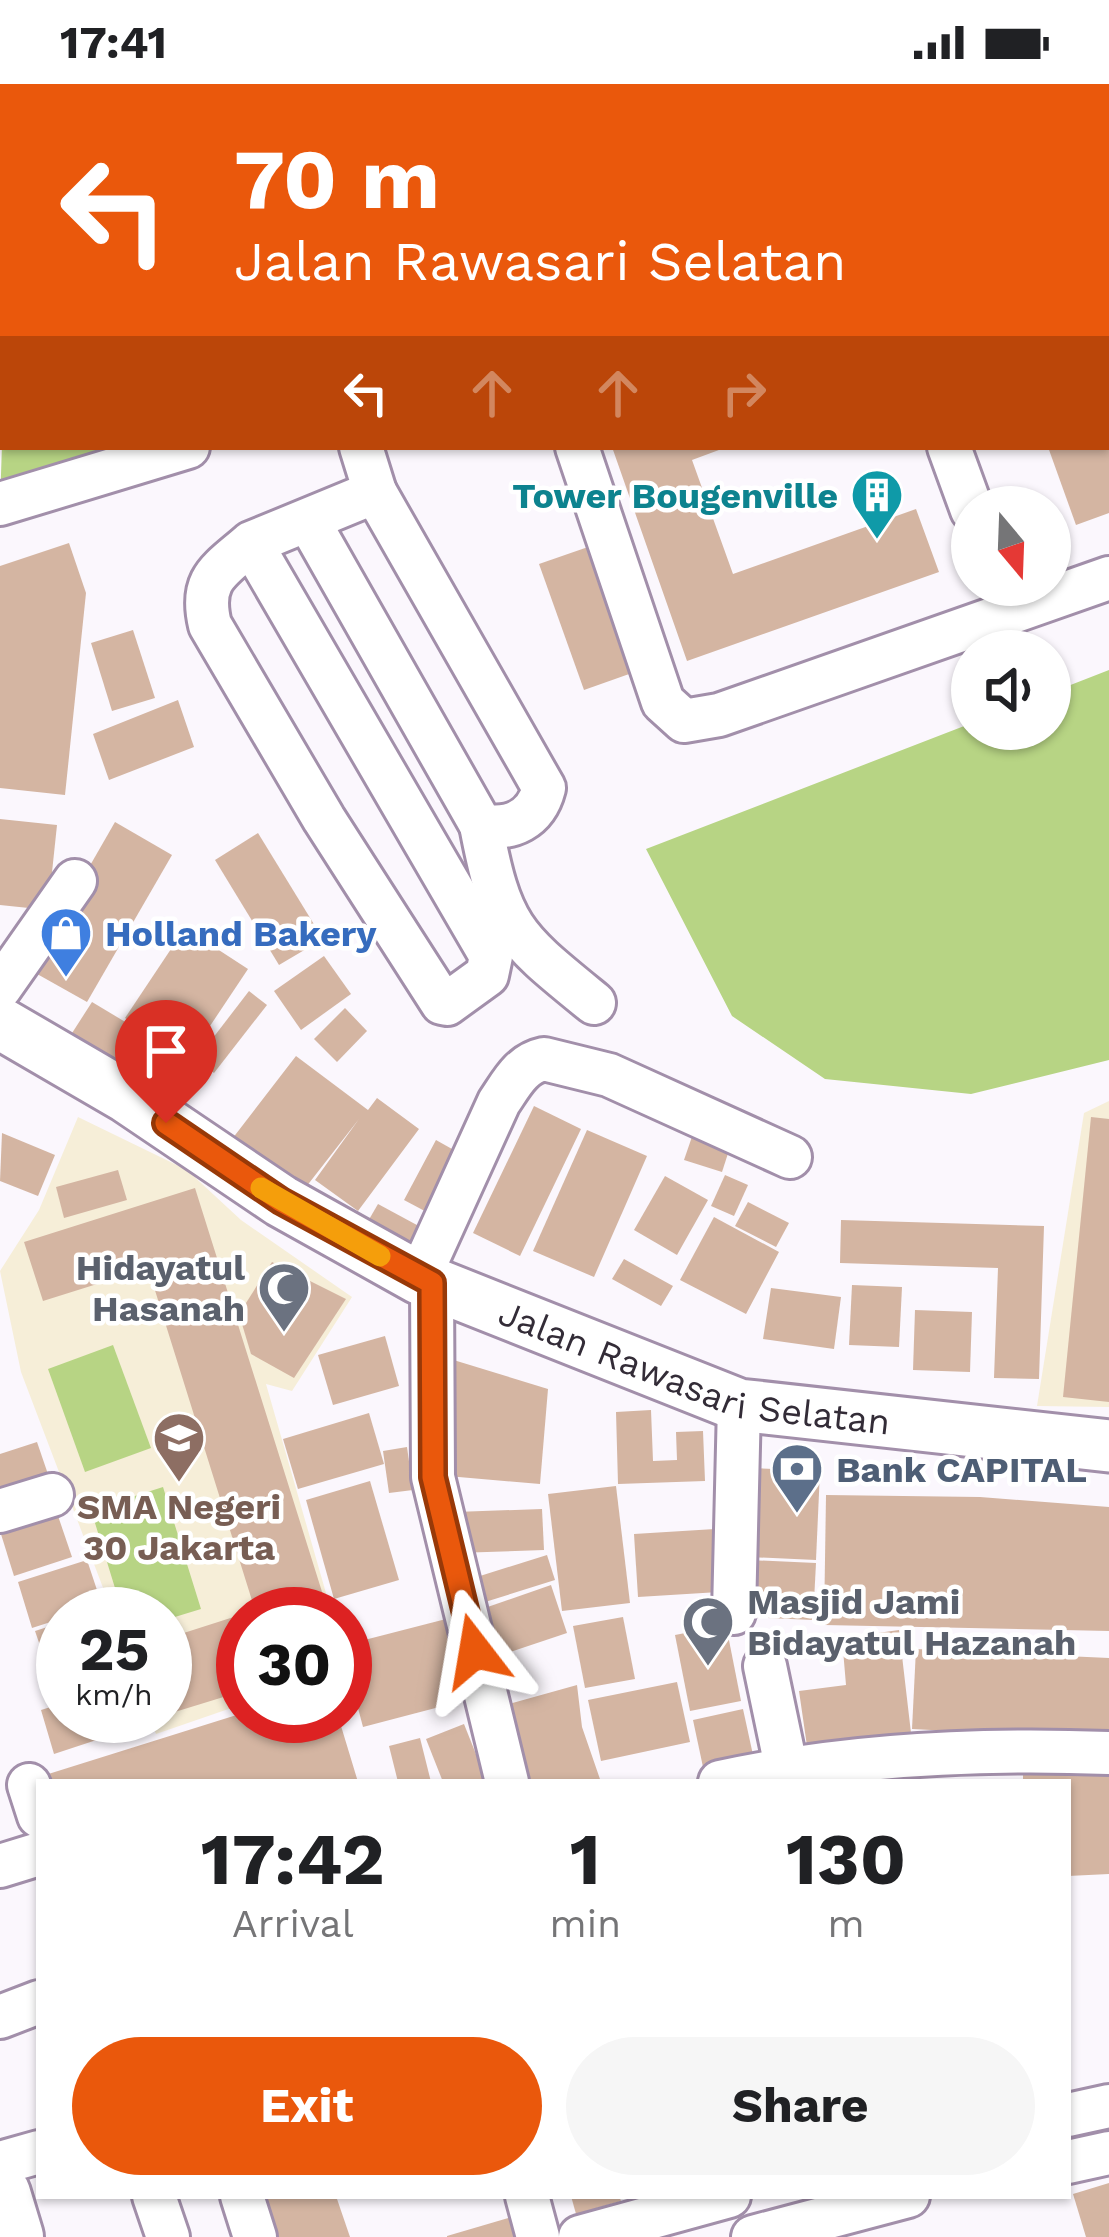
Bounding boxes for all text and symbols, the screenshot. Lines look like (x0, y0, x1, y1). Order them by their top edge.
text: 17:41 (60, 16, 167, 69)
text: 70 m (234, 130, 440, 228)
icon: left (36, 132, 192, 288)
text: Jalan Rawasari Selatan (234, 230, 846, 293)
icon: left (333, 360, 399, 426)
icon: ahead (459, 360, 525, 426)
icon: ahead (585, 360, 651, 426)
icon: right (711, 360, 777, 426)
building icon: Tower Bougenville (849, 467, 905, 541)
place label: Tower Bougenville (512, 475, 838, 517)
north arrow (951, 486, 1071, 606)
map controls (951, 486, 1071, 750)
button: sound (951, 630, 1071, 750)
shop icon: Holland Bakery (38, 905, 94, 979)
place label: Holland Bakery (105, 913, 377, 955)
pin (115, 1000, 217, 1123)
icon: arrive (133, 1018, 199, 1084)
place label: Hidayatul Hasanah (76, 1247, 245, 1330)
mosque icon: Hidayatul Hasanah (256, 1260, 312, 1334)
street label: Jalan Rawasari Selatan (493, 1292, 892, 1444)
school or university icon: SMA Negeri 30 Jakarta (151, 1410, 207, 1484)
bank icon: Bank CAPITAL (769, 1441, 825, 1515)
place label: Bank CAPITAL (836, 1449, 1087, 1491)
place label: SMA Negeri 30 Jakarta (77, 1486, 281, 1569)
place label: Masjid Jami Bidayatul Hazanah (747, 1581, 1076, 1664)
speed limit sign: 30 (216, 1587, 372, 1743)
position arrow (412, 1588, 538, 1714)
mosque icon: Masjid Jami Bidayatul Hazanah (680, 1594, 736, 1668)
text: 25 (79, 1614, 149, 1685)
text: km/h (75, 1677, 153, 1712)
text: 17:42 (201, 1817, 385, 1901)
text: 1 (570, 1817, 601, 1901)
text: 130 (786, 1817, 906, 1901)
text: Arrival (232, 1901, 354, 1946)
text: min (550, 1901, 621, 1946)
text: m (828, 1901, 865, 1946)
button: Exit (72, 2037, 542, 2175)
button: Share (566, 2037, 1035, 2175)

